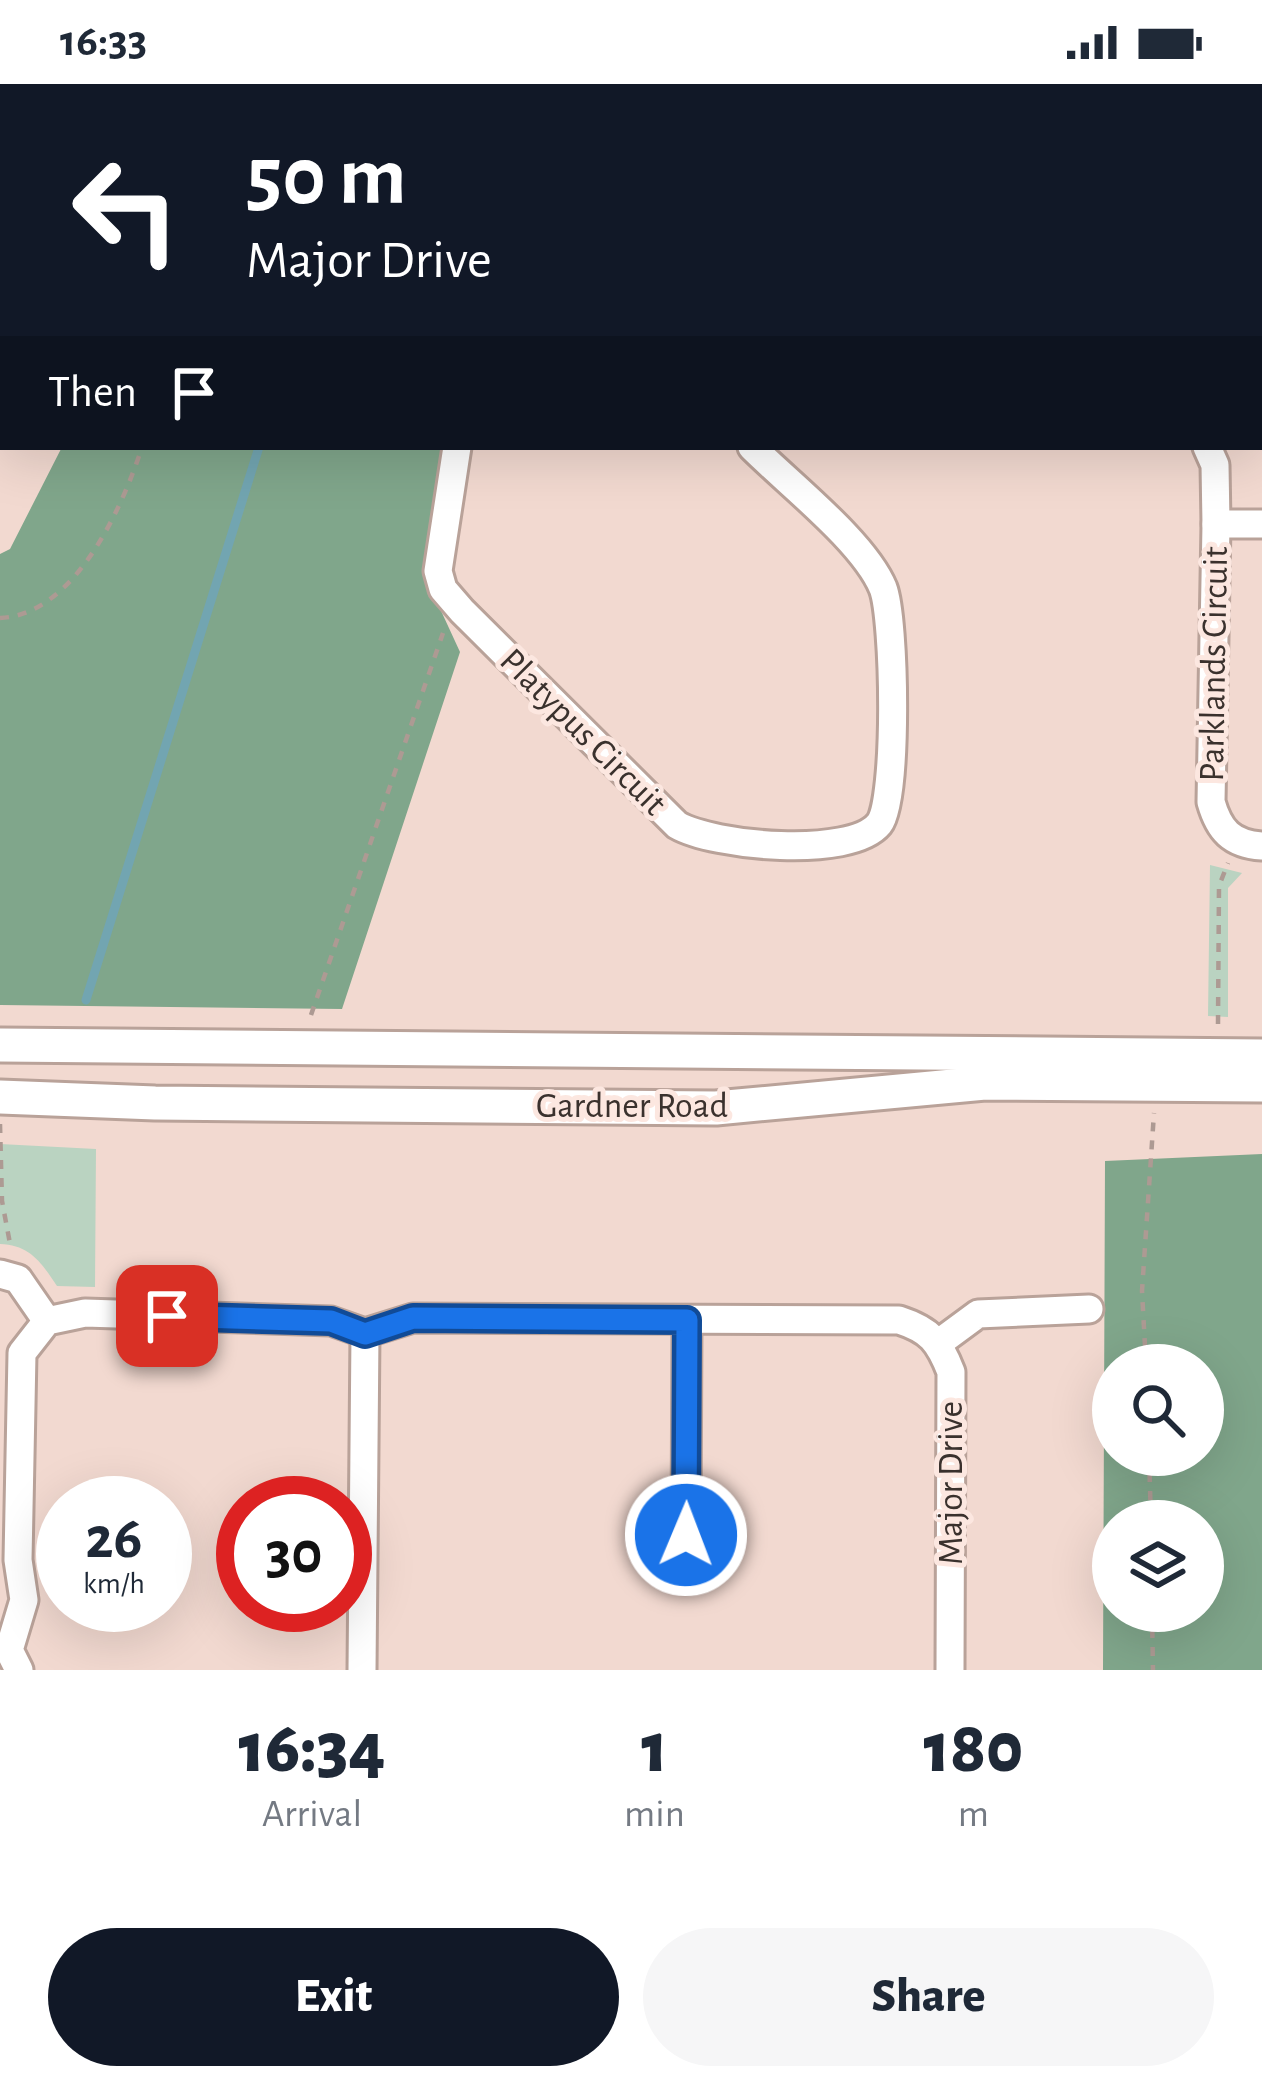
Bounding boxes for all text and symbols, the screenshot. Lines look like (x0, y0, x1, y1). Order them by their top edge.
text: 16:33 (60, 19, 147, 64)
icon: left (48, 132, 204, 288)
text: 50 m (246, 136, 407, 220)
text: Major Drive (246, 234, 492, 288)
icon: arrive (161, 360, 227, 426)
text: Then (48, 370, 137, 415)
street label: Parklands Circuit (1194, 546, 1234, 782)
street label: Platypus Circuit (493, 642, 673, 822)
street label: Gardner Road (536, 1088, 728, 1124)
pin (116, 1265, 218, 1367)
icon: arrive (134, 1283, 200, 1349)
map controls (1092, 1344, 1224, 1632)
button: search (1092, 1344, 1224, 1476)
street label: Major Drive (933, 1401, 969, 1565)
position arrow (623, 1472, 749, 1598)
speed limit sign: 30 (216, 1476, 372, 1632)
button: layers (1092, 1500, 1224, 1632)
text: 26 (85, 1509, 143, 1569)
text: km/h (83, 1569, 145, 1599)
text: 16:34 (239, 1713, 385, 1785)
text: 1 (641, 1713, 668, 1785)
text: 180 (923, 1713, 1023, 1785)
text: Arrival (262, 1795, 362, 1834)
text: min (624, 1795, 685, 1834)
text: m (958, 1795, 989, 1834)
button: Exit (48, 1928, 619, 2066)
button: Share (643, 1928, 1214, 2066)

